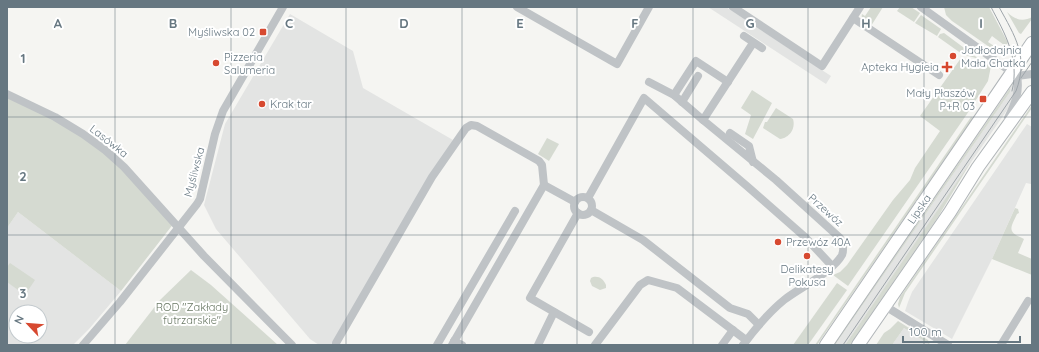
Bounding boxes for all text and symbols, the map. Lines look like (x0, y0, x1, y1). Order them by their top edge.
text: A (54, 15, 63, 31)
text: B (169, 15, 177, 31)
text: C (285, 15, 293, 31)
text: D (399, 15, 409, 31)
text: E (516, 15, 524, 31)
text: F (631, 15, 639, 31)
text: G (745, 15, 755, 31)
text: H (861, 15, 871, 31)
text: I (979, 15, 983, 31)
place label: Myśliwska 02 (188, 25, 255, 39)
marker: Myśliwska 02 (258, 27, 268, 37)
place label: Jadłodajnia Mała Chatka (961, 43, 1025, 70)
text: 1 (20, 50, 26, 66)
place label: Pizzeria Salumeria (224, 50, 275, 77)
marker: Jadłodajnia Mała Chatka (948, 51, 958, 61)
marker: Pizzeria Salumeria (211, 58, 221, 68)
place label: Apteka Hygieia (861, 60, 939, 74)
marker: Apteka Hygieia (942, 62, 952, 72)
place label: Mały Płaszów P+R 03 (906, 86, 975, 113)
marker: Mały Płaszów P+R 03 (978, 94, 988, 104)
place label: Krak tar (270, 97, 312, 111)
marker: Krak tar (257, 99, 267, 109)
street label: Lasówka (87, 122, 131, 160)
street label: Myśliwska (181, 145, 207, 199)
text: 2 (19, 168, 27, 184)
street label: Przewóz (806, 191, 846, 229)
street label: Lipska (904, 192, 934, 226)
place label: Przewóz 40A (786, 235, 851, 249)
marker: Przewóz 40A (773, 237, 783, 247)
marker: Delikatesy Pokusa (802, 251, 812, 261)
place label: Delikatesy Pokusa (781, 262, 833, 289)
text: 3 (20, 285, 27, 301)
park label: ROD "Zakłady futrzarskie" (156, 300, 228, 327)
north arrow (8, 304, 48, 344)
text: N (11, 313, 27, 326)
scale bar (903, 318, 1020, 344)
text: 100 m (909, 324, 942, 339)

